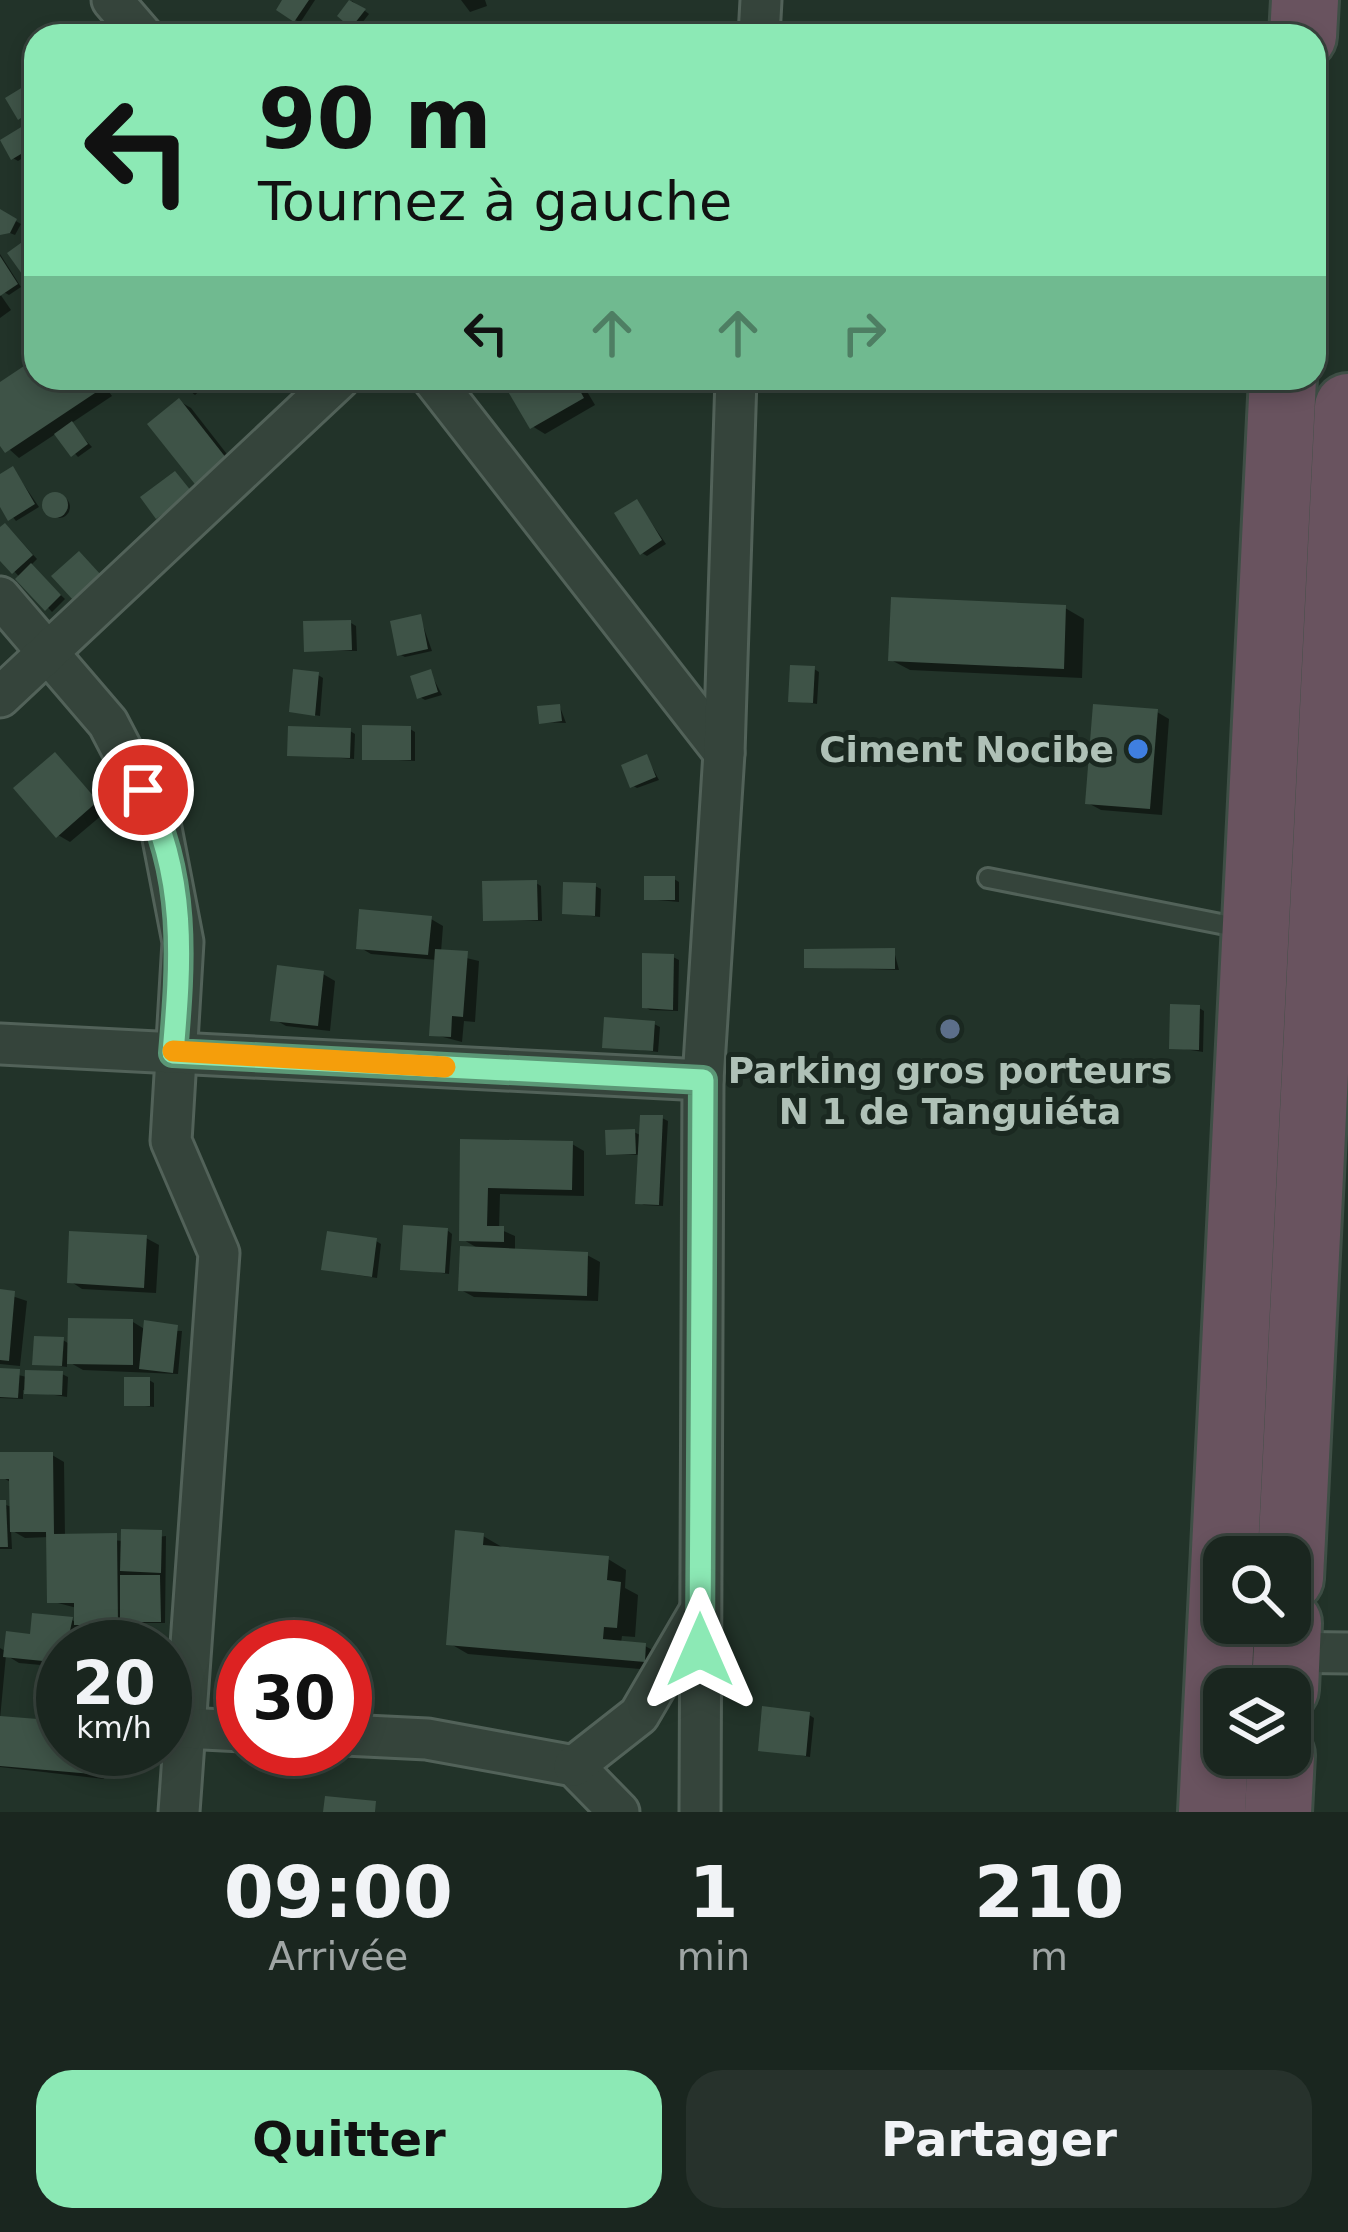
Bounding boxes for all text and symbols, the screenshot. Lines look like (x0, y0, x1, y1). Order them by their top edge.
text: 90 m (258, 70, 492, 168)
icon: left (60, 72, 216, 228)
text: Tournez à gauche (258, 170, 732, 233)
icon: left (453, 300, 519, 366)
icon: ahead (579, 300, 645, 366)
icon: ahead (705, 300, 771, 366)
icon: right (831, 300, 897, 366)
place label: Ciment Nocibe (819, 729, 1114, 770)
marker: Ciment Nocibe (1125, 736, 1151, 762)
pin (92, 739, 194, 841)
icon: arrive (110, 757, 176, 823)
marker: Parking gros porteurs N 1 de Tanguiéta (937, 1016, 963, 1042)
place label: Parking gros porteurs N 1 de Tanguiéta (728, 1050, 1172, 1132)
map controls (1203, 1536, 1311, 1776)
button: search (1203, 1536, 1311, 1644)
position arrow (637, 1587, 763, 1713)
speed limit sign: 30 (216, 1620, 372, 1776)
text: 20 (72, 1648, 156, 1718)
button: layers (1203, 1668, 1311, 1776)
text: km/h (76, 1710, 152, 1745)
text: 09:00 (224, 1850, 453, 1934)
text: 1 (688, 1850, 738, 1934)
text: 210 (974, 1850, 1124, 1934)
text: Arrivée (268, 1934, 408, 1979)
text: min (677, 1934, 750, 1979)
text: m (1030, 1934, 1068, 1979)
button: Quitter (36, 2070, 662, 2208)
button: Partager (686, 2070, 1312, 2208)

